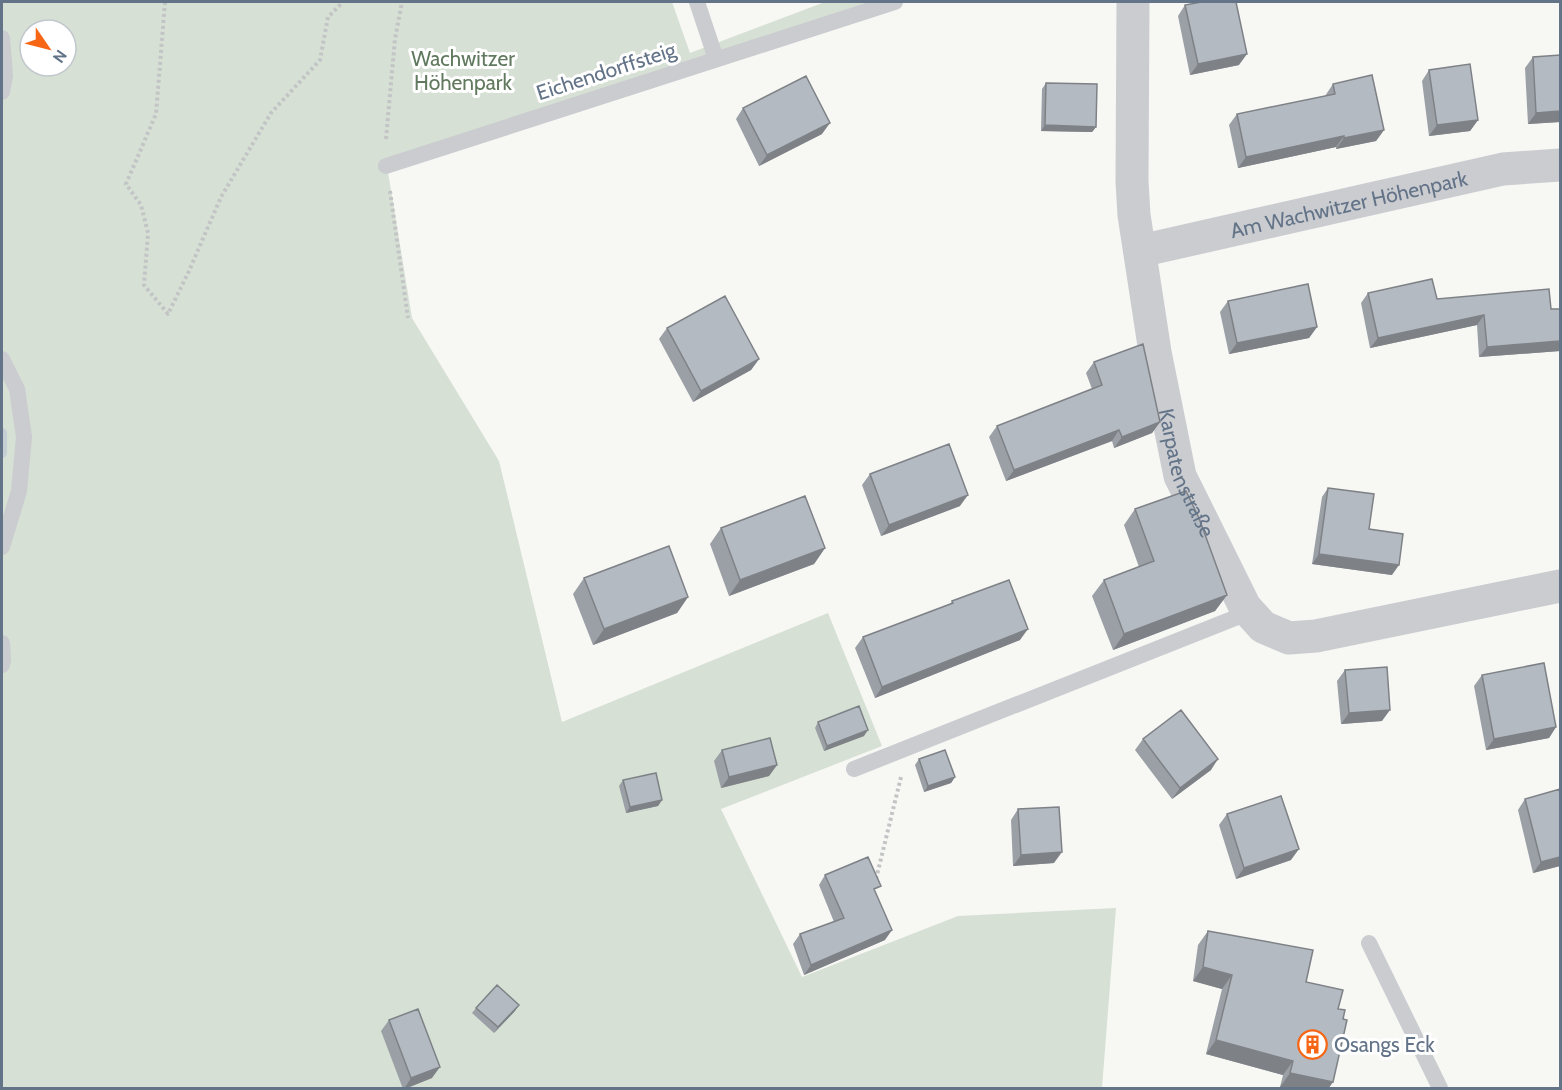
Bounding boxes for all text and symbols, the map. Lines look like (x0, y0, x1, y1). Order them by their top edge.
north arrow (18, 18, 78, 78)
street label: Eichendorffsteig (533, 37, 679, 105)
text: N (49, 46, 71, 66)
park label: Wachwitzer Höhenpark (411, 46, 515, 95)
street label: Am Wachwitzer Höhenpark (1228, 165, 1470, 243)
street label: Karpatenstraße (1154, 406, 1221, 541)
building icon: Osangs Eck (1297, 1028, 1329, 1060)
place label: Osangs Eck (1334, 1032, 1435, 1057)

